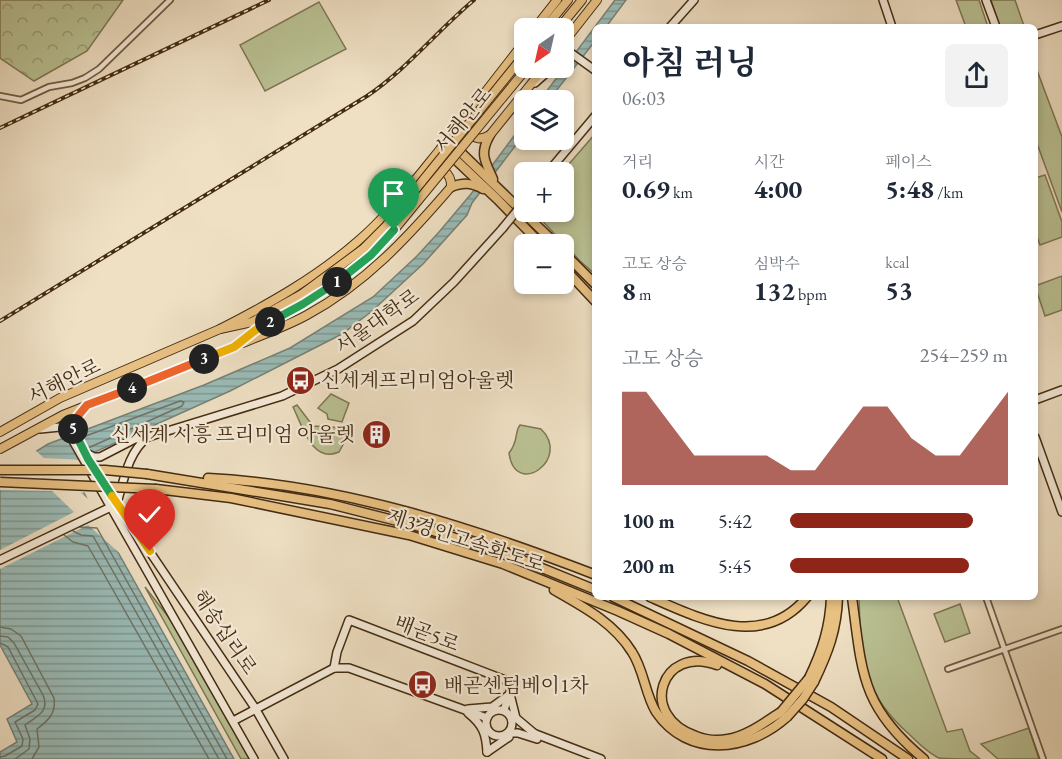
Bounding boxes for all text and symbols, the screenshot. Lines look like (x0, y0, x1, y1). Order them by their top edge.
north arrow (514, 18, 574, 78)
map controls (514, 18, 574, 294)
text: 아침 러닝 (622, 41, 757, 84)
button: share (945, 44, 1008, 107)
street label: 서해안로 (429, 82, 497, 158)
text: 06:03 (622, 85, 665, 111)
button: layers (514, 90, 574, 150)
text: 거리 (622, 151, 653, 172)
text: 시간 (754, 151, 785, 172)
text: 페이스 (885, 151, 932, 172)
button: + (514, 162, 574, 222)
pin (368, 168, 419, 230)
text: 0.69 (622, 172, 670, 206)
text: 4:00 (754, 172, 802, 206)
text: 5:48 (885, 172, 934, 206)
icon: arrive (377, 177, 410, 210)
text: km (670, 182, 693, 203)
text: /km (934, 182, 963, 203)
button: − (514, 234, 574, 294)
text: kcal (885, 252, 909, 273)
text: 고도 상승 (622, 253, 687, 274)
text: 심박수 (754, 253, 800, 274)
pin: 1 (322, 267, 352, 297)
text: 1 (333, 271, 341, 292)
text: 53 (885, 273, 913, 307)
text: 8 (622, 274, 636, 308)
text: 132 (754, 274, 795, 308)
street label: 서울대학로 (330, 283, 424, 359)
text: m (636, 284, 651, 305)
text: bpm (795, 284, 827, 305)
pin: 2 (255, 307, 285, 337)
text: 2 (266, 311, 274, 332)
text: 254–259 m (920, 342, 1008, 368)
pin: 3 (189, 344, 219, 374)
text: 고도 상승 (622, 345, 703, 371)
text: 3 (200, 348, 208, 369)
street label: 서해안로 (24, 352, 104, 410)
bus stop icon: 신세계프리미엄아울렛 (284, 364, 316, 396)
place label: 신세계프리미엄아울렛 (321, 367, 514, 393)
pin: 4 (117, 373, 147, 403)
text: 4 (128, 377, 136, 398)
pin: 5 (58, 414, 88, 444)
text: 5 (69, 418, 77, 439)
building icon: 신세계 시흥 프리미엄 아울렛 (360, 418, 392, 450)
place label: 신세계 시흥 프리미엄 아울렛 (111, 421, 355, 447)
pin (124, 489, 175, 551)
icon: check (133, 498, 166, 531)
street label: 제3경인고속화도로 (384, 502, 548, 578)
text: 100 m (622, 508, 675, 534)
text: 5:42 (718, 508, 752, 534)
text: 200 m (622, 553, 675, 579)
text: 5:45 (718, 553, 752, 579)
street label: 해송십리로 (187, 585, 263, 679)
street label: 배곧5로 (391, 609, 463, 657)
bus stop icon: 배곧센텀베이1차 (407, 669, 439, 701)
place label: 배곧센텀베이1차 (444, 672, 590, 698)

